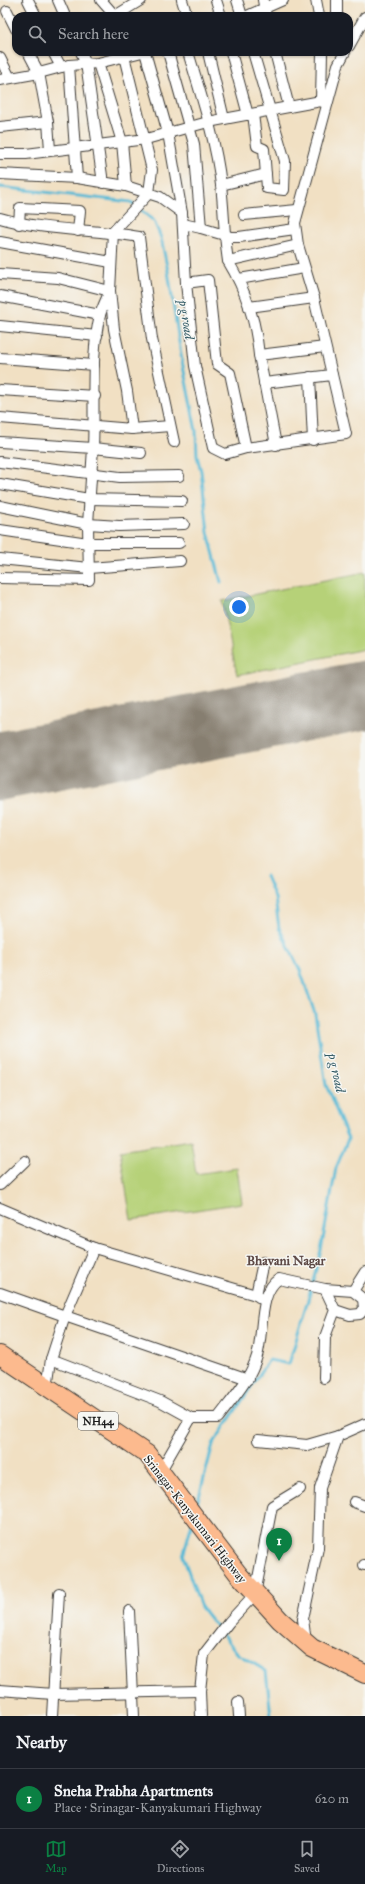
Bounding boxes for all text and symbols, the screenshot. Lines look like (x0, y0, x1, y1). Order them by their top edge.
search box (12, 12, 353, 56)
icon: search (26, 23, 48, 45)
text: Search here (58, 25, 129, 43)
water label: p g road (174, 297, 198, 342)
your location (229, 597, 249, 617)
water label: p g road (323, 1050, 349, 1095)
district label: Bhavani Nagar (247, 1253, 327, 1269)
road number: NH44 (78, 1412, 118, 1430)
street label: Srinagar-Kanyakumari Highway (140, 1452, 250, 1587)
pin: 1 (266, 1528, 292, 1561)
text: Nearby (16, 1732, 67, 1753)
text: Sneha Prabha Apartments (54, 1782, 213, 1800)
text: 1 (26, 1791, 32, 1807)
text: 620 m (315, 1791, 349, 1807)
text: Place · Srinagar-Kanyakumari Highway (54, 1800, 262, 1816)
tab: Map (45, 1838, 67, 1875)
tab: Directions (157, 1838, 204, 1875)
tab: Saved (294, 1838, 320, 1875)

